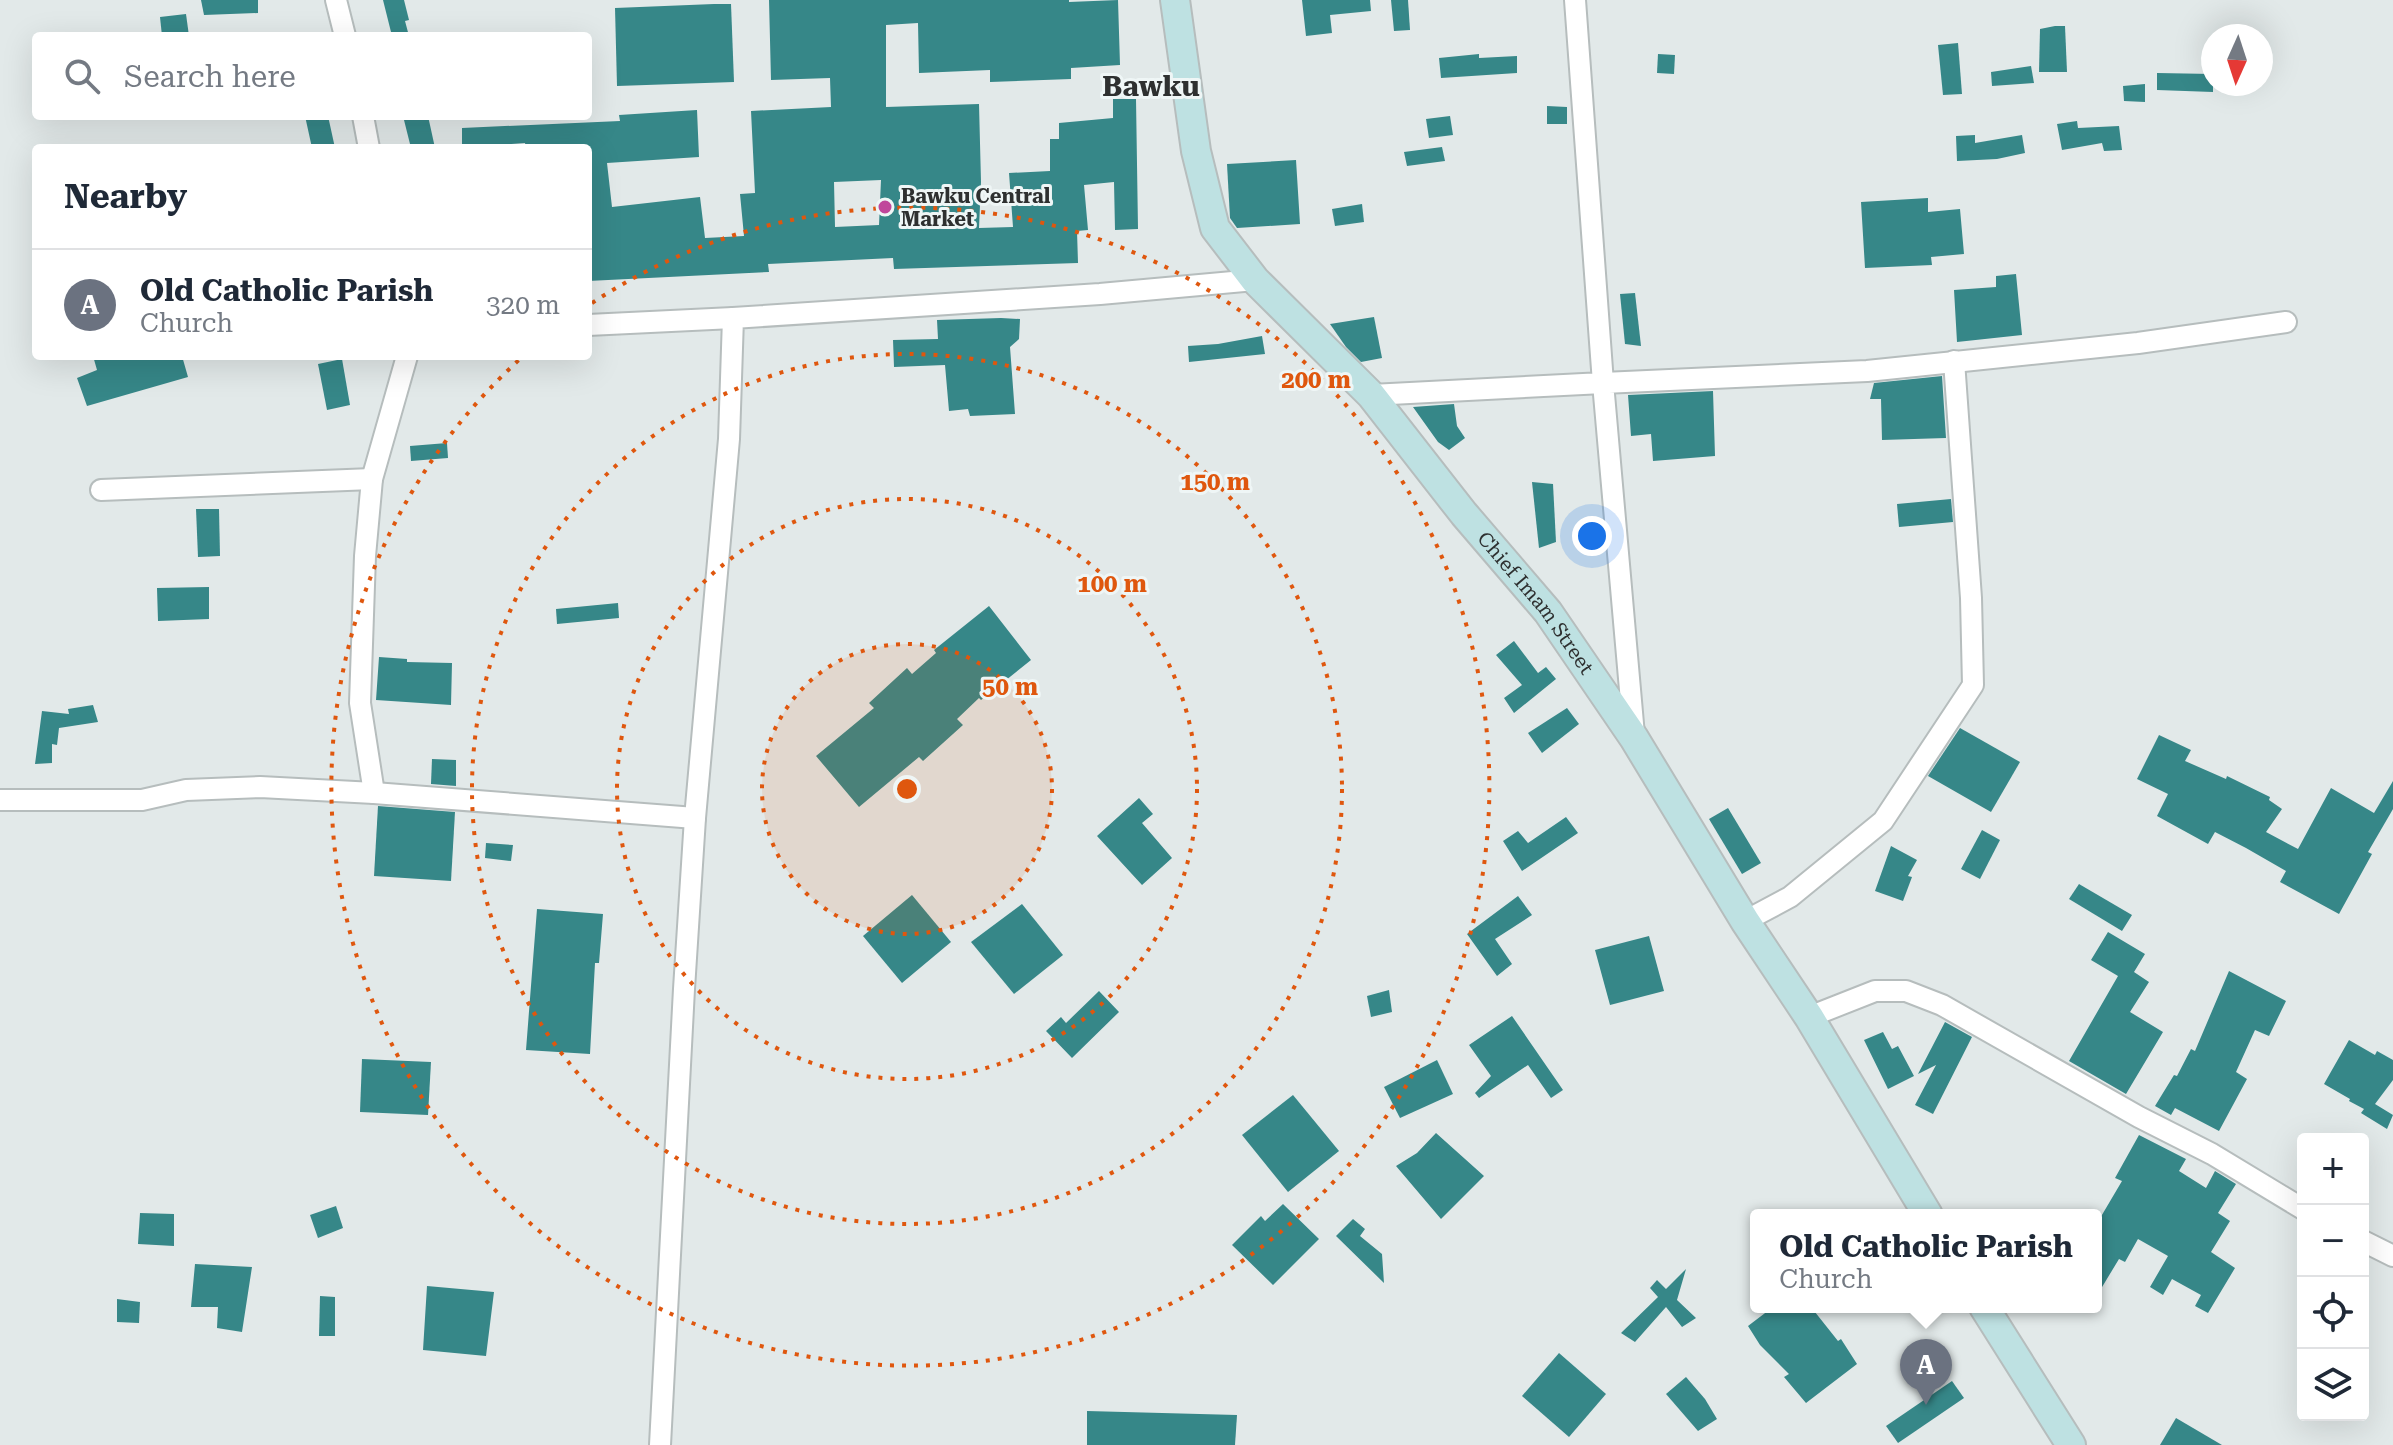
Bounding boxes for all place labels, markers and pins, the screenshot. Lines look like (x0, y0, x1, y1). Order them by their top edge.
place label: Bawku Central Market (901, 184, 1051, 231)
marker: Bawku Central Market (876, 198, 894, 216)
centre of rings (893, 775, 921, 803)
pin: A (1900, 1339, 1952, 1405)

